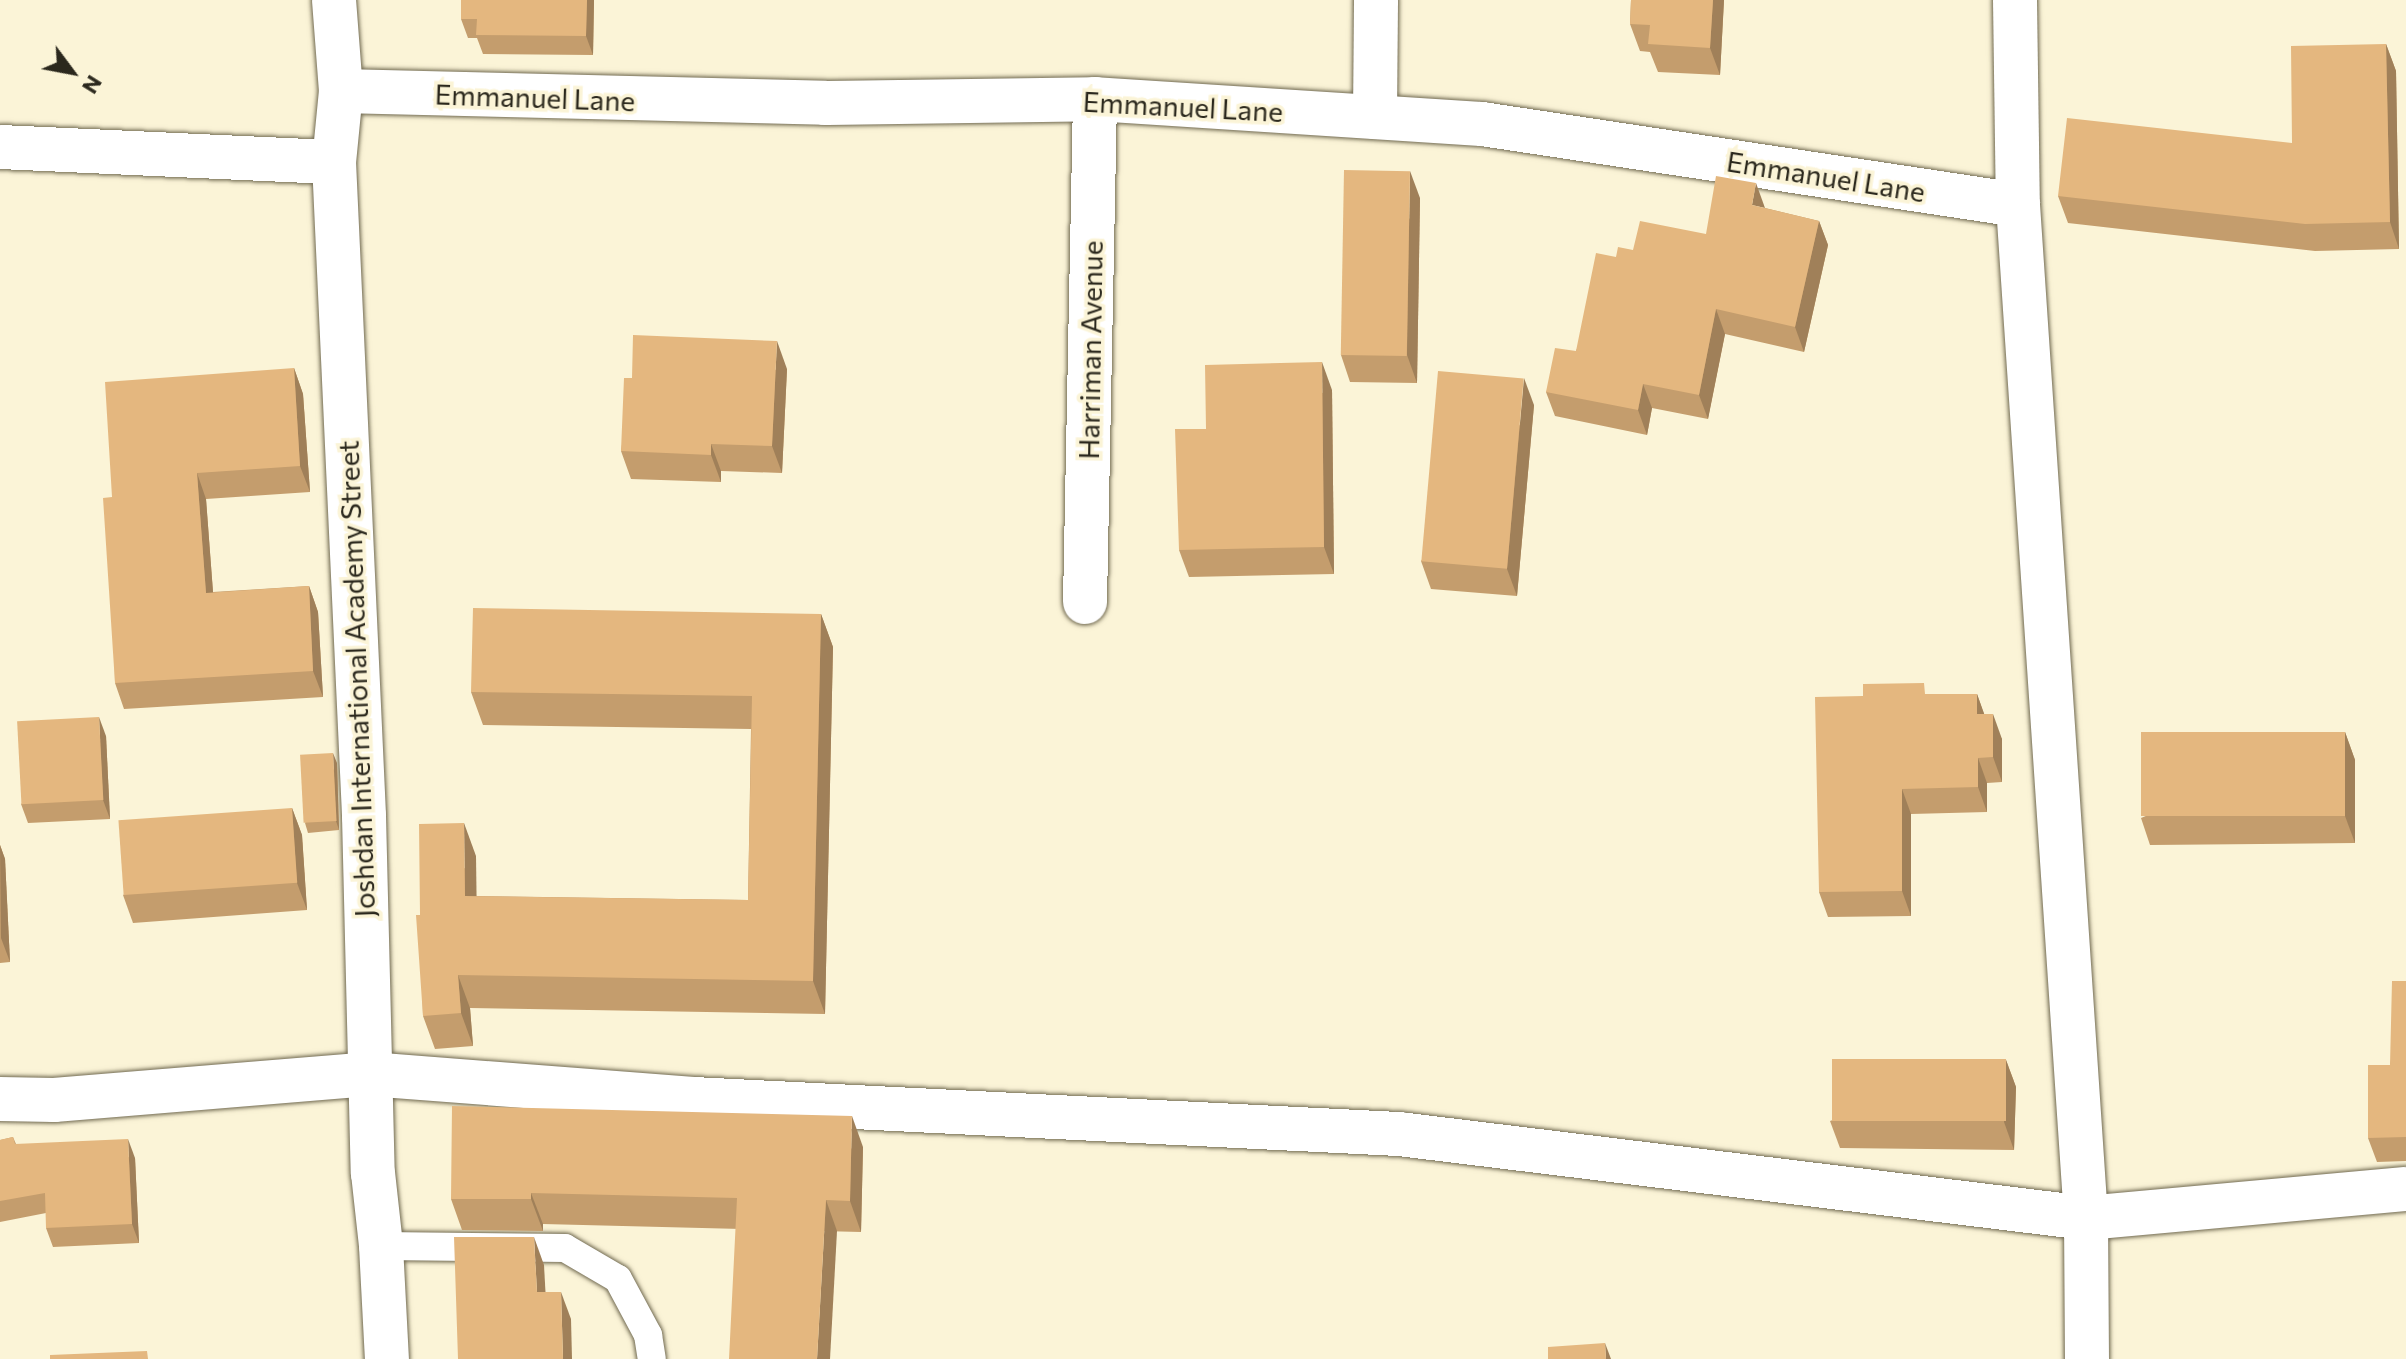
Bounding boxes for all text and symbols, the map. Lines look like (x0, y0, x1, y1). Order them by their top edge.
north arrow (32, 32, 112, 112)
text: N (77, 71, 109, 99)
street label: Emmanuel Lane (434, 77, 636, 117)
street label: Emmanuel Lane (1082, 84, 1284, 128)
street label: Emmanuel Lane (1724, 144, 1928, 208)
street label: Harriman Avenue (1071, 240, 1109, 460)
street label: Joshdan International Academy Street (331, 440, 381, 918)

